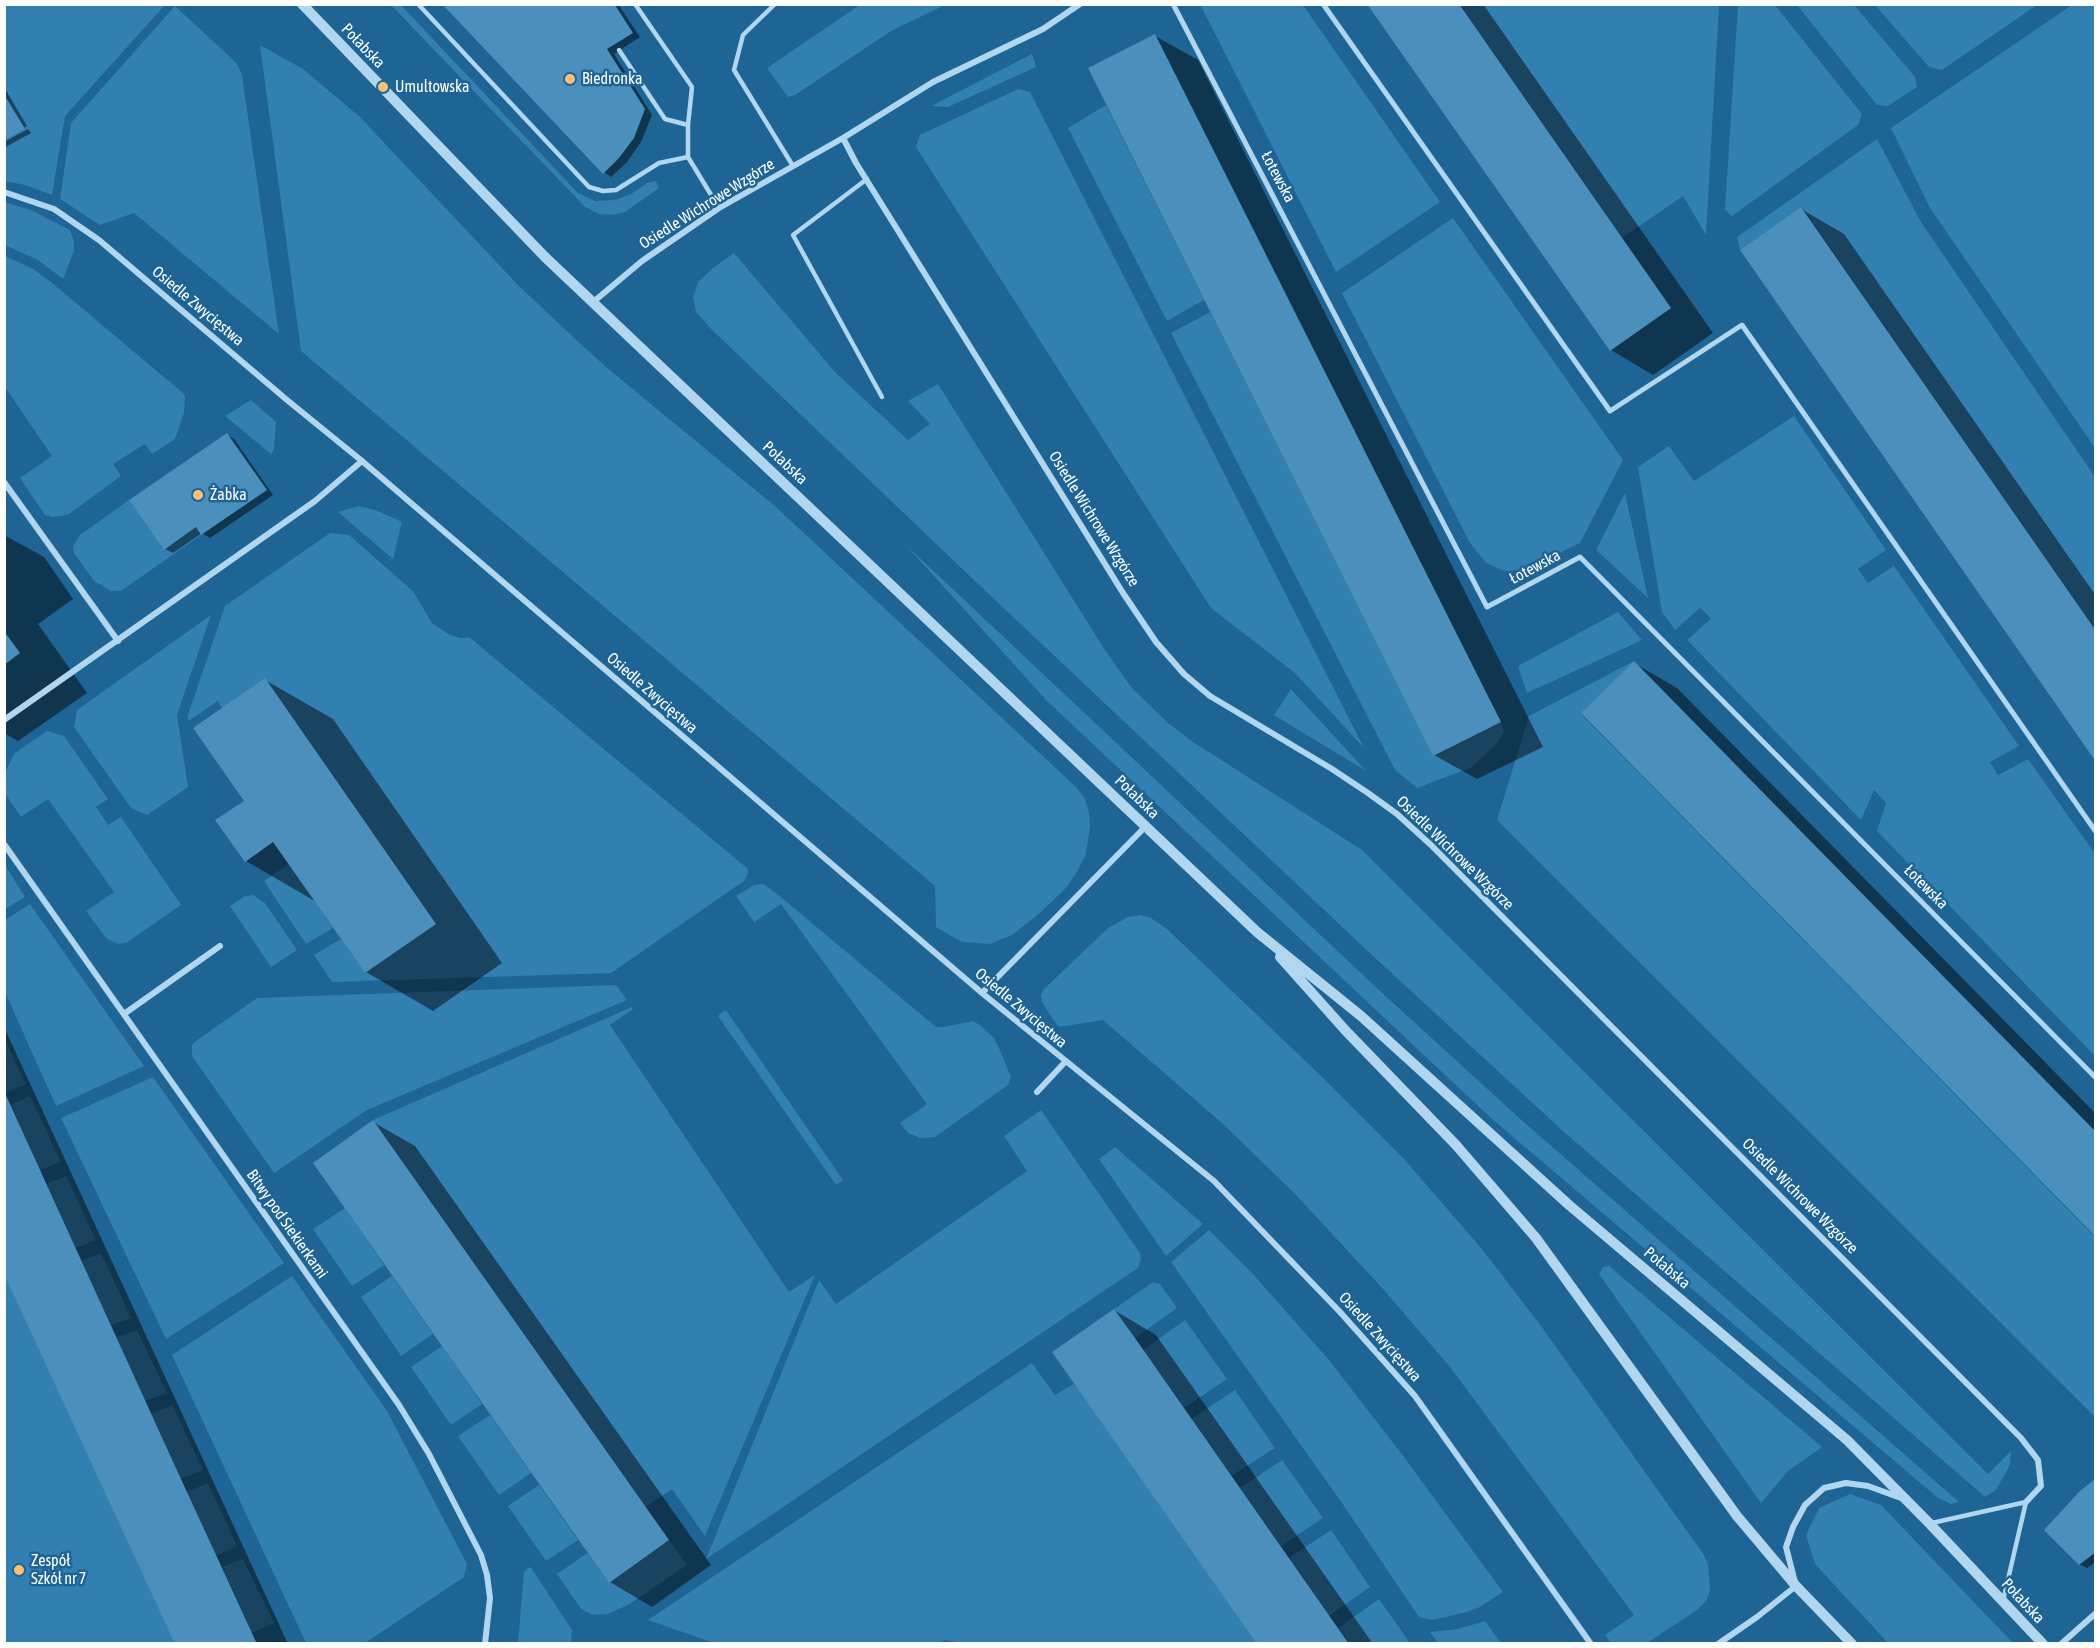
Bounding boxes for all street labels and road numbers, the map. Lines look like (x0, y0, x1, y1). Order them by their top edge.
street label: Połabska (337, 20, 389, 72)
street label: Łotewska (1257, 148, 1299, 206)
street label: Osiedle Wichrowe Wzgórze (636, 155, 778, 253)
street label: Osiedle Zwycięstwa (148, 262, 248, 350)
street label: Połabska (758, 437, 812, 489)
street label: Osiedle Wichrowe Wzgórze (1045, 448, 1143, 590)
street label: Łotewska (1506, 546, 1564, 588)
street label: Osiedle Zwycięstwa (603, 648, 701, 738)
street label: Połabska (1111, 771, 1163, 823)
street label: Osiedle Wichrowe Wzgórze (1392, 792, 1518, 914)
street label: Łotewska (1900, 861, 1952, 913)
street label: Osiedle Zwycięstwa (971, 964, 1071, 1052)
street label: Osiedle Wichrowe Wzgórze (1738, 1134, 1862, 1258)
street label: Bitwy pod Siekierkami (242, 1166, 332, 1282)
street label: Połabska (1640, 1243, 1694, 1293)
street label: Osiedle Zwycięstwa (1335, 1288, 1425, 1386)
street label: Połabska (1997, 1574, 2049, 1628)

